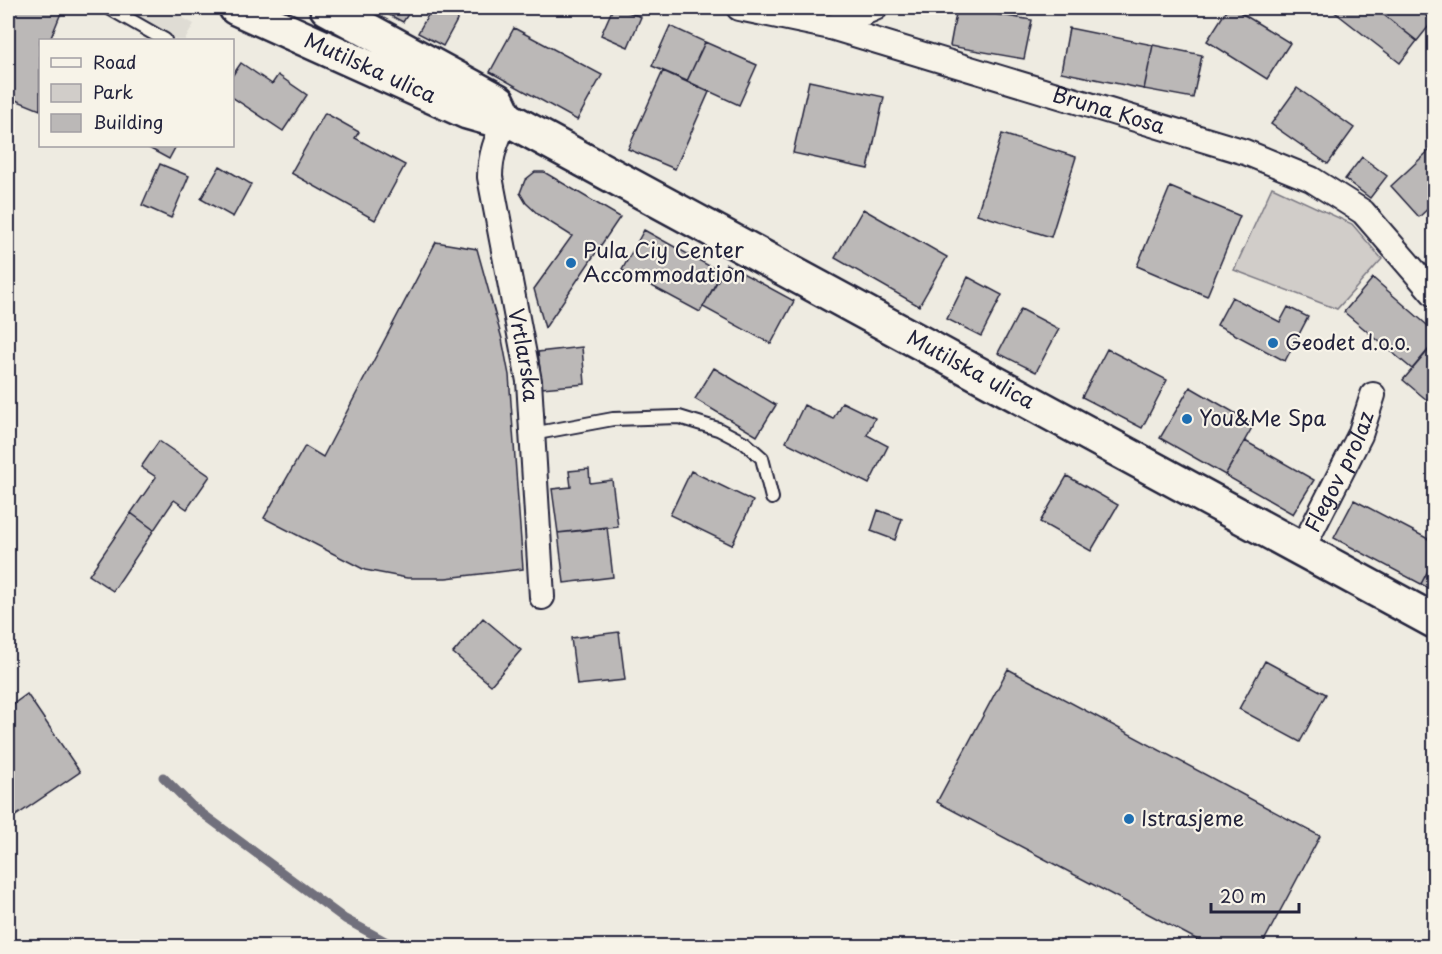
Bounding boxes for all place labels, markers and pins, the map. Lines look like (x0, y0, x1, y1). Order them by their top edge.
place label: Pula Ciy Center Accommodation (583, 233, 746, 289)
marker: Pula Ciy Center Accommodation (564, 256, 578, 270)
place label: Geodet d.o.o. (1285, 325, 1411, 357)
marker: Geodet d.o.o. (1266, 336, 1280, 350)
place label: You&Me Spa (1199, 401, 1326, 433)
marker: You&Me Spa (1180, 412, 1194, 426)
place label: Istrasjeme (1141, 801, 1244, 833)
marker: Istrasjeme (1122, 812, 1136, 826)

